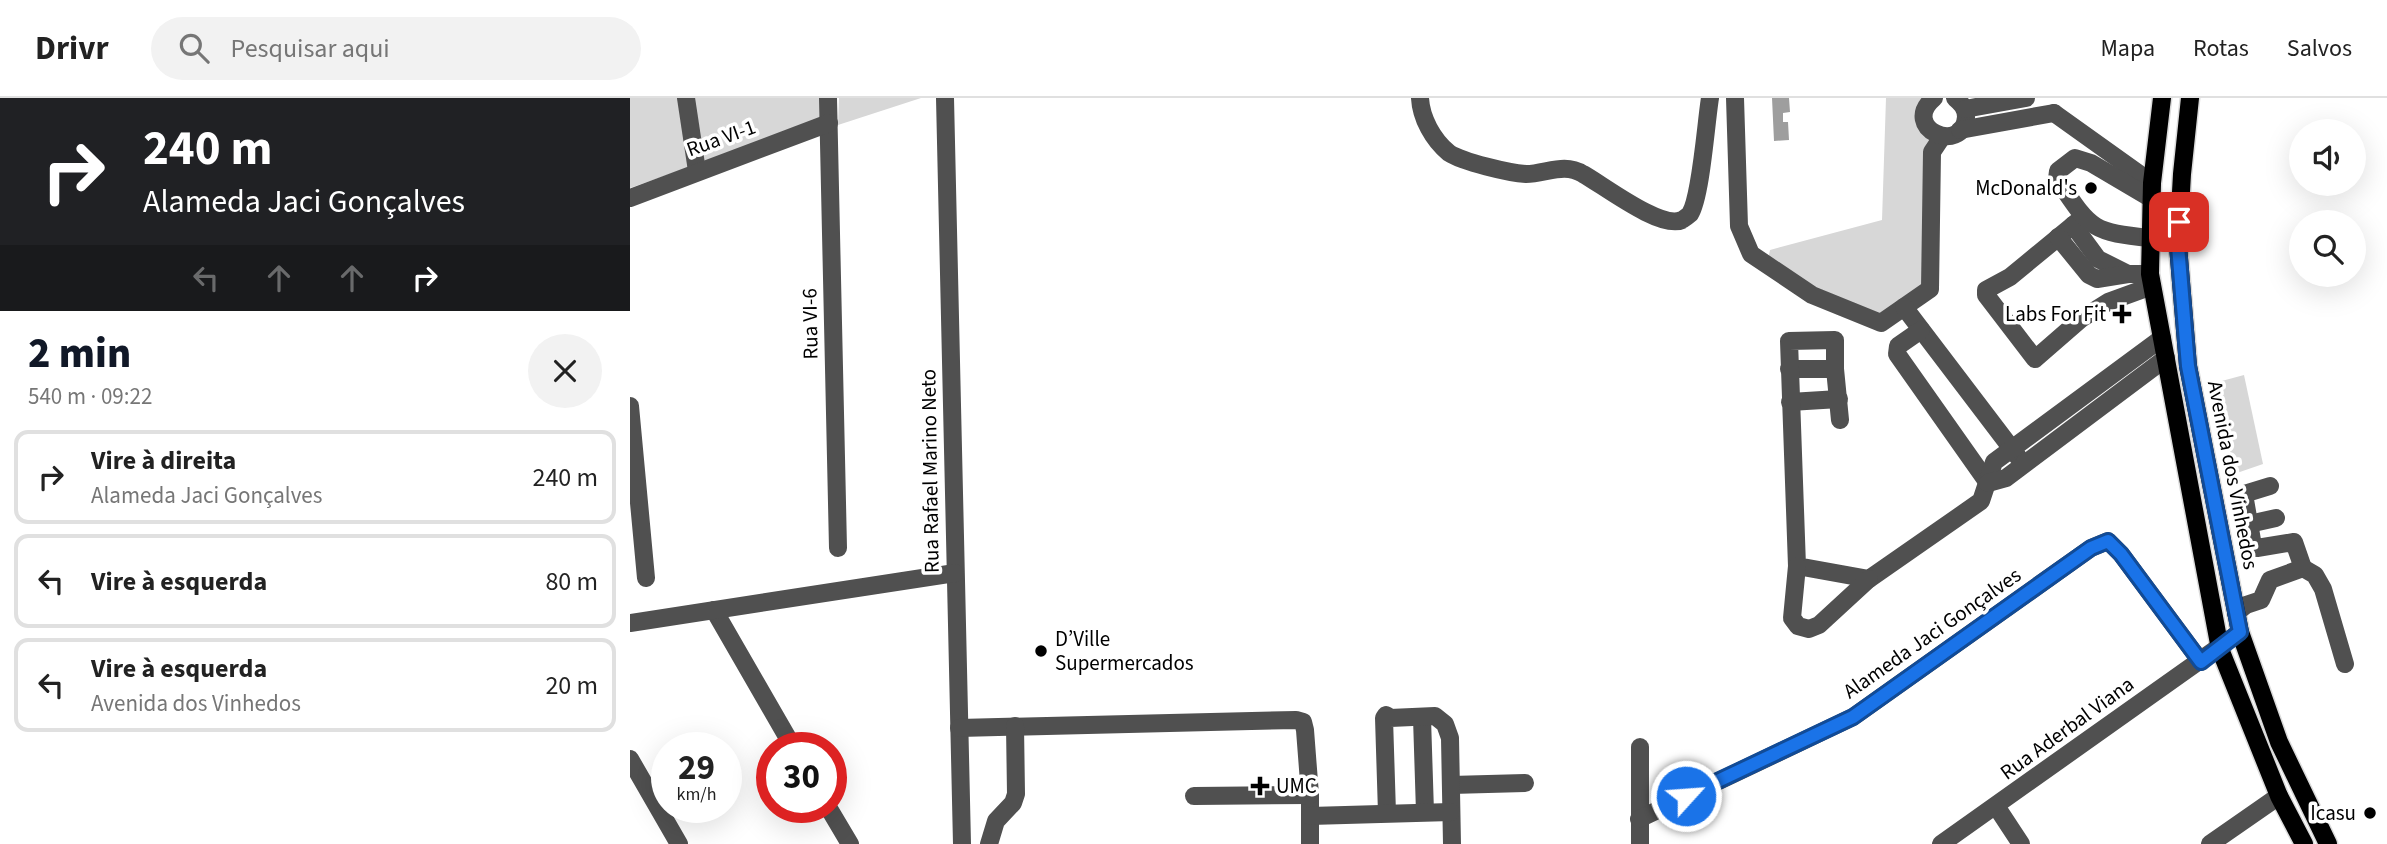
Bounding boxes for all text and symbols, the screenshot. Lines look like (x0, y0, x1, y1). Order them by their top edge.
search box (151, 17, 641, 80)
text: Drivr (35, 25, 109, 72)
icon: search (175, 29, 213, 67)
text: Pesquisar aqui (231, 30, 390, 67)
text: Mapa (2100, 31, 2155, 66)
text: Rotas (2193, 31, 2249, 66)
text: Salvos (2287, 31, 2352, 66)
street label: Rua VI-1 (682, 112, 760, 164)
text: 240 m (143, 114, 272, 184)
map controls (2289, 119, 2366, 287)
button: sound (2289, 119, 2366, 196)
icon: right (28, 126, 119, 217)
place label: McDonald's (1975, 173, 2077, 203)
text: Alameda Jaci Gonçalves (143, 179, 465, 225)
marker: McDonald's (2083, 180, 2099, 196)
pin (2149, 192, 2209, 252)
icon: arrive (2160, 203, 2198, 241)
button: search (2289, 210, 2366, 287)
icon: left (187, 259, 225, 297)
icon: ahead (260, 259, 298, 297)
icon: ahead (333, 259, 371, 297)
icon: right (406, 259, 444, 297)
street label: Rua VI-6 (794, 288, 826, 360)
place label: Labs For Fit (2005, 299, 2106, 329)
marker: Labs For Fit (2112, 304, 2132, 324)
text: 2 min (28, 324, 131, 384)
button: close (528, 334, 602, 408)
street label: Rua Rafael Marino Neto (913, 369, 947, 573)
street label: Avenida dos Vinhedos (2200, 378, 2266, 572)
text: 540 m · 09:22 (28, 380, 152, 413)
text: Vire à direita (91, 442, 236, 479)
icon: right (32, 458, 70, 496)
text: 240 m (532, 459, 598, 496)
text: Alameda Jaci Gonçalves (91, 479, 322, 512)
street label: Alameda Jaci Gonçalves (1837, 560, 2027, 706)
icon: left (32, 562, 70, 600)
text: Vire à esquerda (91, 563, 267, 600)
text: 80 m (545, 563, 598, 600)
place label: D’Ville Supermercados (1055, 624, 1194, 678)
marker: D’Ville Supermercados (1033, 643, 1049, 659)
text: Vire à esquerda (91, 650, 267, 687)
icon: left (32, 666, 70, 704)
text: 20 m (545, 667, 598, 704)
street label: Rua Aderbal Viana (1994, 669, 2140, 787)
text: Avenida dos Vinhedos (91, 687, 301, 720)
speed limit sign: 30 (756, 732, 847, 823)
text: 29 (678, 743, 715, 793)
position arrow (1649, 759, 1723, 833)
place label: UMC (1276, 771, 1317, 801)
marker: UMC (1250, 776, 1270, 796)
text: km/h (677, 782, 716, 807)
place label: Icasu (2310, 798, 2356, 828)
marker: Icasu (2362, 805, 2378, 821)

